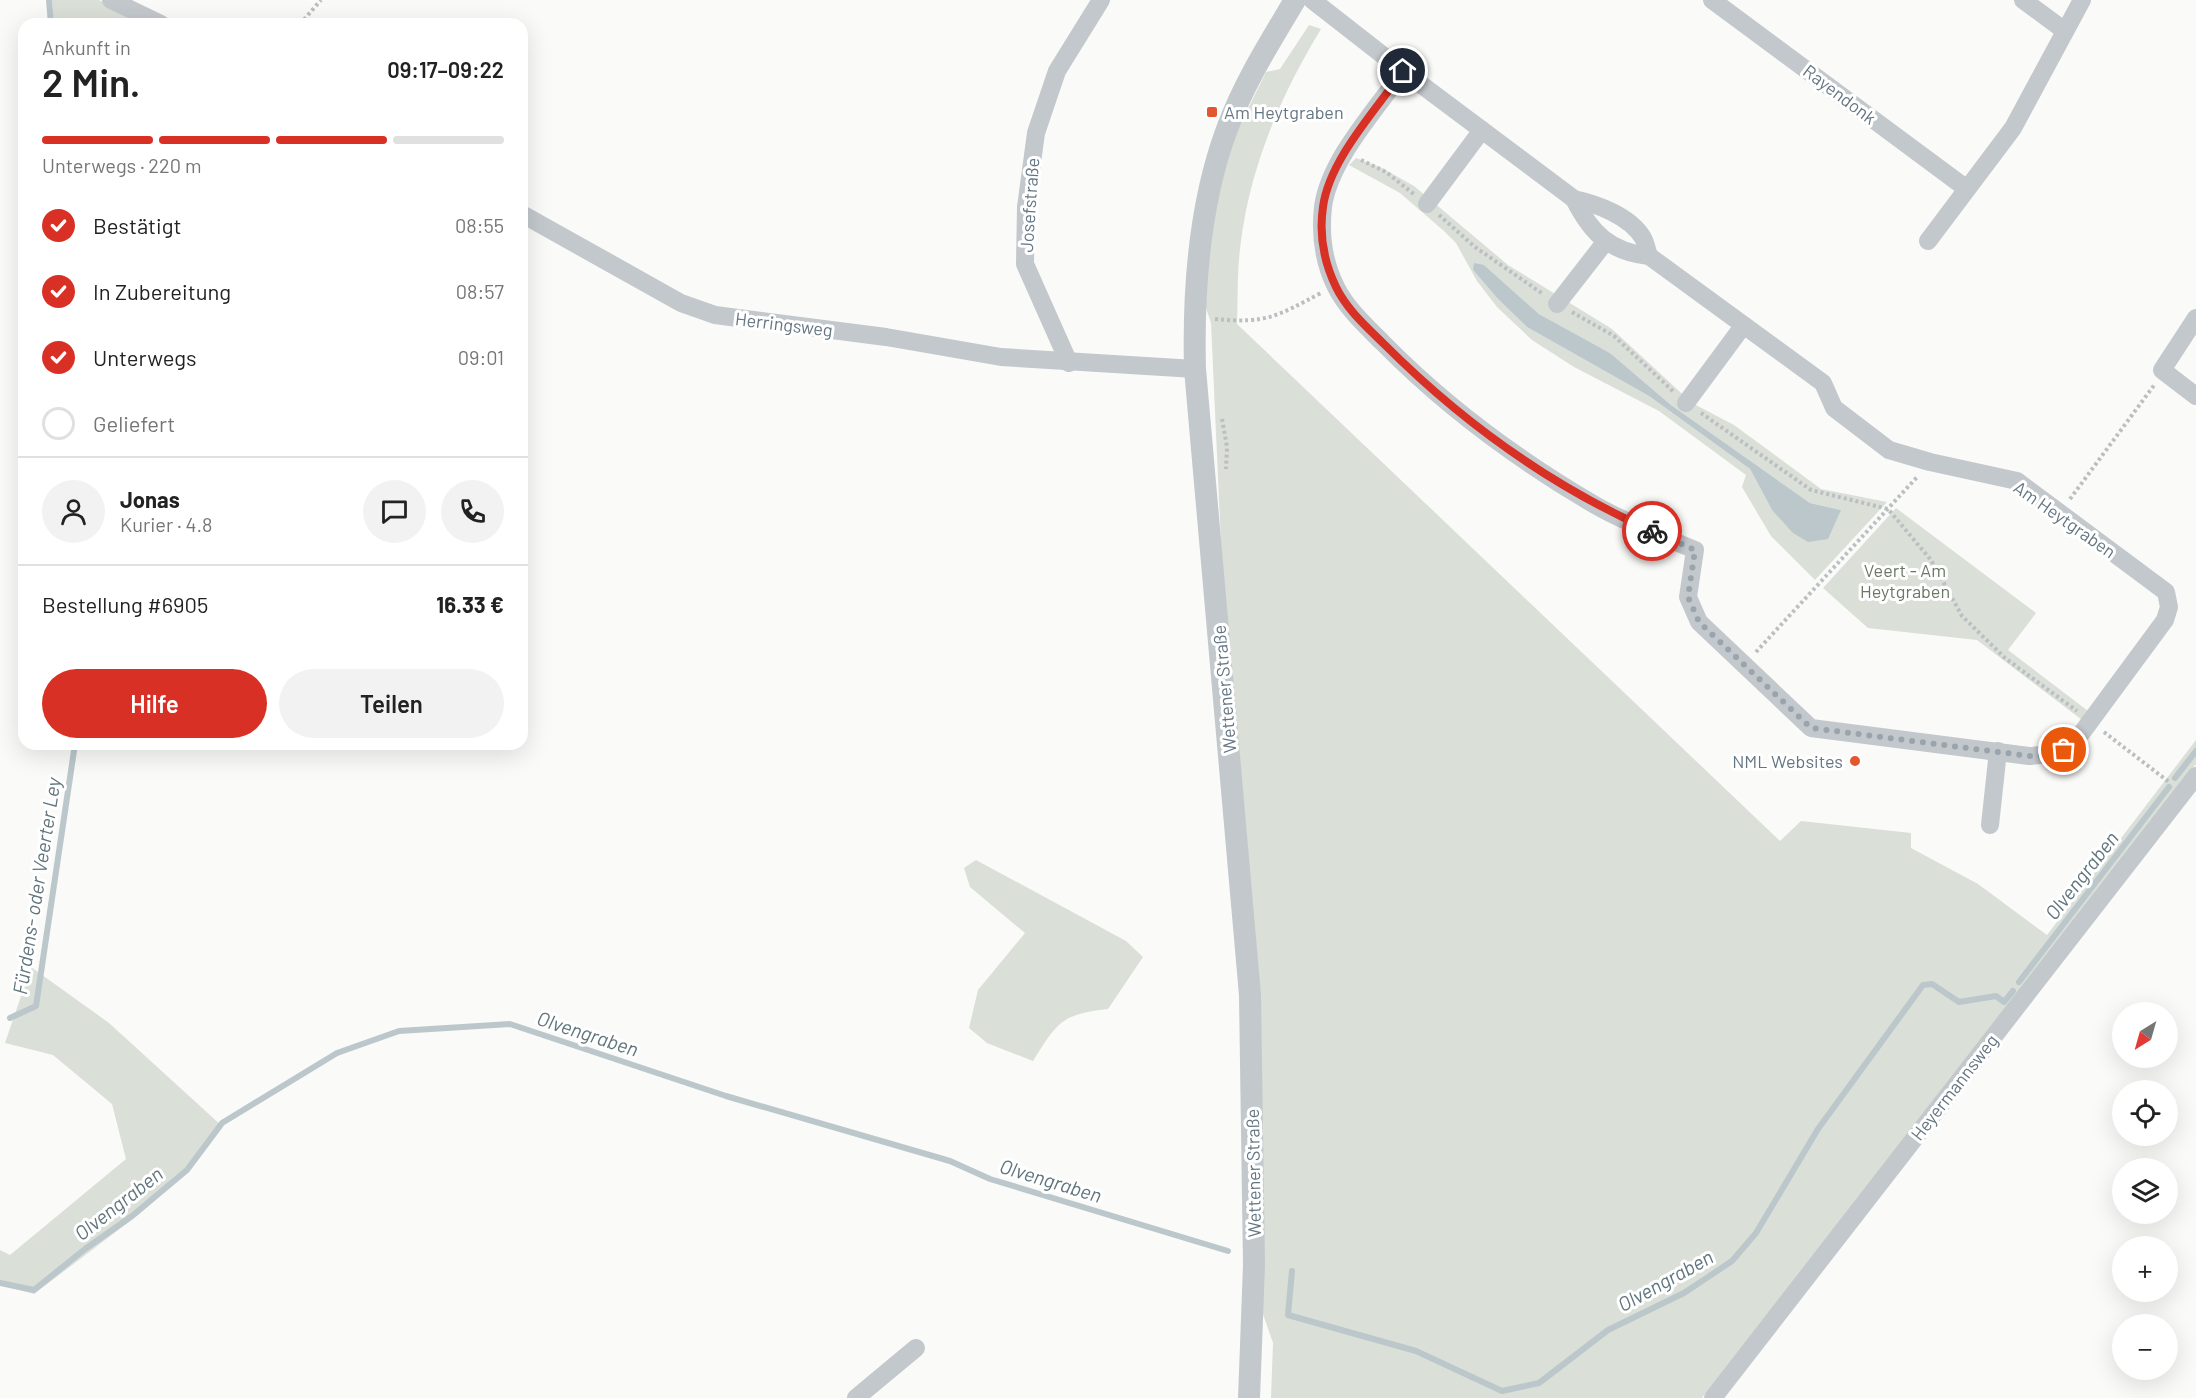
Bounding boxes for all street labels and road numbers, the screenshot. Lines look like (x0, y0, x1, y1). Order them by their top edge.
street label: Rayendonk (1799, 59, 1881, 129)
street label: Josefstraße (1015, 157, 1043, 253)
street label: Herringsweg (734, 307, 834, 341)
street label: Am Heytgraben (2010, 476, 2120, 562)
street label: Wettener Straße (1207, 624, 1241, 754)
street label: Heyermannsweg (1906, 1029, 2002, 1145)
street label: Wettener Straße (1241, 1109, 1265, 1237)

